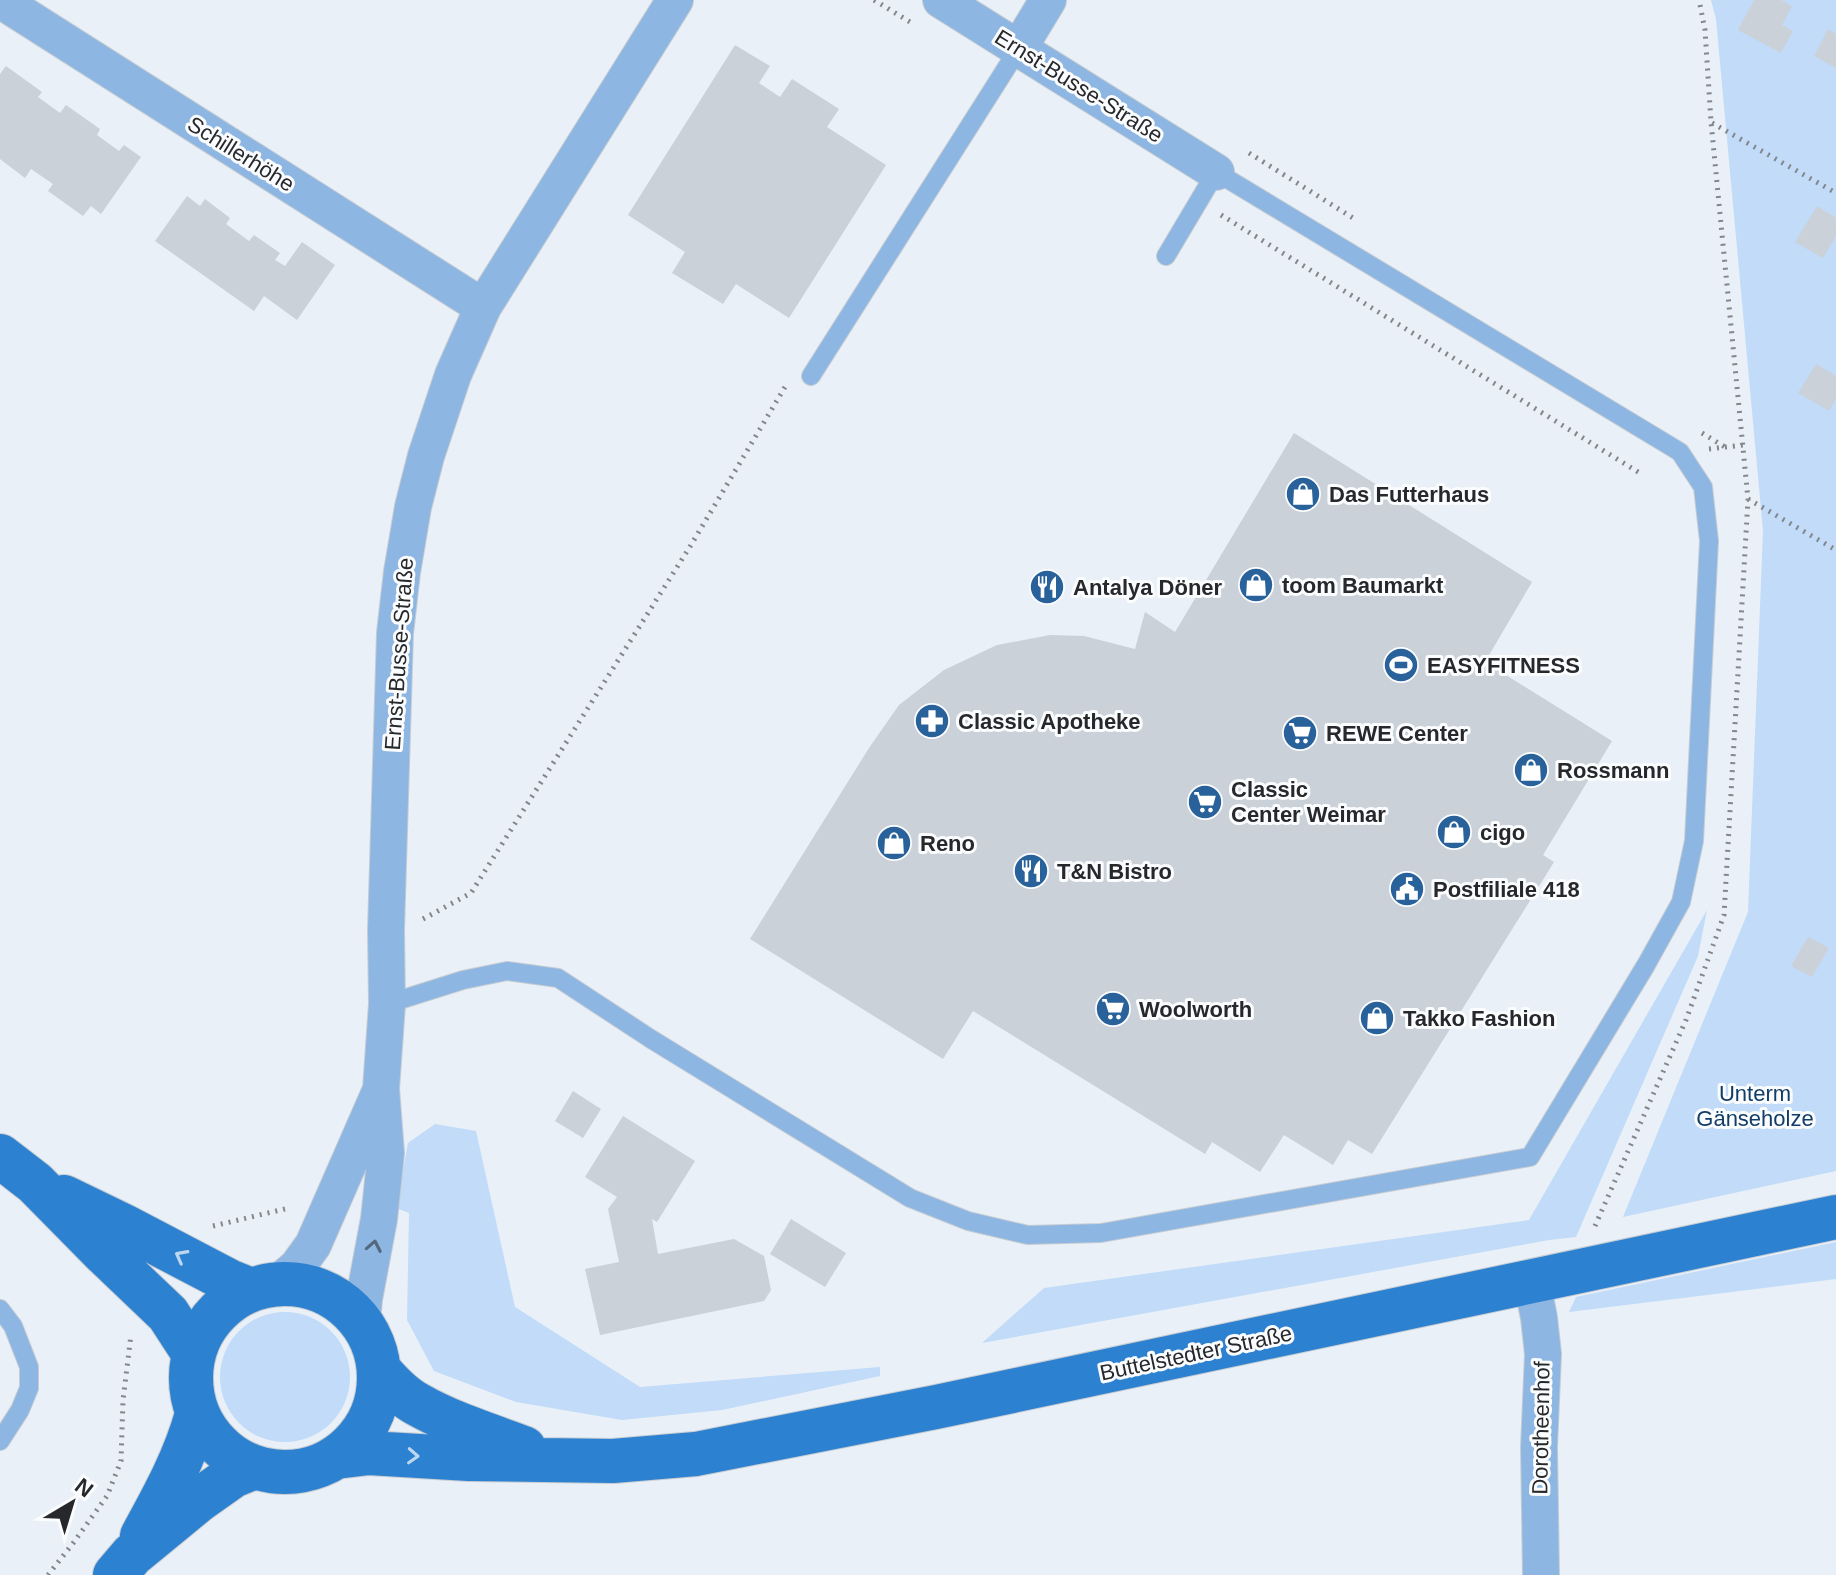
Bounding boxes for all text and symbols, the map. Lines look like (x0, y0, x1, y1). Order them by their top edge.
street label: Ernst-Busse-Straße (990, 24, 1168, 148)
street label: Schillerhöhe (183, 111, 299, 197)
shop icon: Das Futterhaus (1284, 475, 1322, 513)
place label: Das Futterhaus (1329, 482, 1489, 507)
street label: Ernst-Busse-Straße (380, 557, 418, 751)
shop icon: toom Baumarkt (1237, 566, 1275, 604)
restaurant icon: Antalya Döner (1028, 568, 1066, 606)
place label: toom Baumarkt (1282, 573, 1444, 598)
place label: Antalya Döner (1073, 575, 1223, 600)
sports icon: EASYFITNESS (1382, 646, 1420, 684)
place label: EASYFITNESS (1427, 653, 1580, 678)
pharmacy icon: Classic Apotheke (913, 702, 951, 740)
place label: Classic Apotheke (958, 709, 1141, 734)
supermarket icon: REWE Center (1281, 714, 1319, 752)
place label: REWE Center (1326, 721, 1468, 746)
shop icon: Rossmann (1512, 751, 1550, 789)
place label: Rossmann (1557, 758, 1669, 783)
place label: Classic Center Weimar (1231, 777, 1386, 827)
supermarket icon: Classic Center Weimar (1186, 783, 1224, 821)
shop icon: cigo (1435, 813, 1473, 851)
place label: cigo (1480, 820, 1525, 845)
shop icon: Reno (875, 824, 913, 862)
place label: Reno (920, 831, 975, 856)
restaurant icon: T&N Bistro (1012, 852, 1050, 890)
place label: T&N Bistro (1057, 859, 1172, 884)
public building icon: Postfiliale 418 (1388, 870, 1426, 908)
place label: Postfiliale 418 (1433, 877, 1580, 902)
supermarket icon: Woolworth (1094, 990, 1132, 1028)
place label: Woolworth (1139, 997, 1252, 1022)
shop icon: Takko Fashion (1358, 999, 1396, 1037)
place label: Takko Fashion (1403, 1006, 1555, 1031)
park label: Unterm Gänseholze (1696, 1081, 1814, 1131)
one-way arrow (364, 1240, 381, 1253)
one-way arrow (175, 1250, 189, 1265)
street label: Buttelstedter Straße (1098, 1320, 1294, 1386)
street label: Dorotheenhof (1527, 1360, 1555, 1495)
one-way arrow (407, 1447, 420, 1464)
north arrow (32, 1463, 112, 1543)
text: N (70, 1473, 98, 1502)

